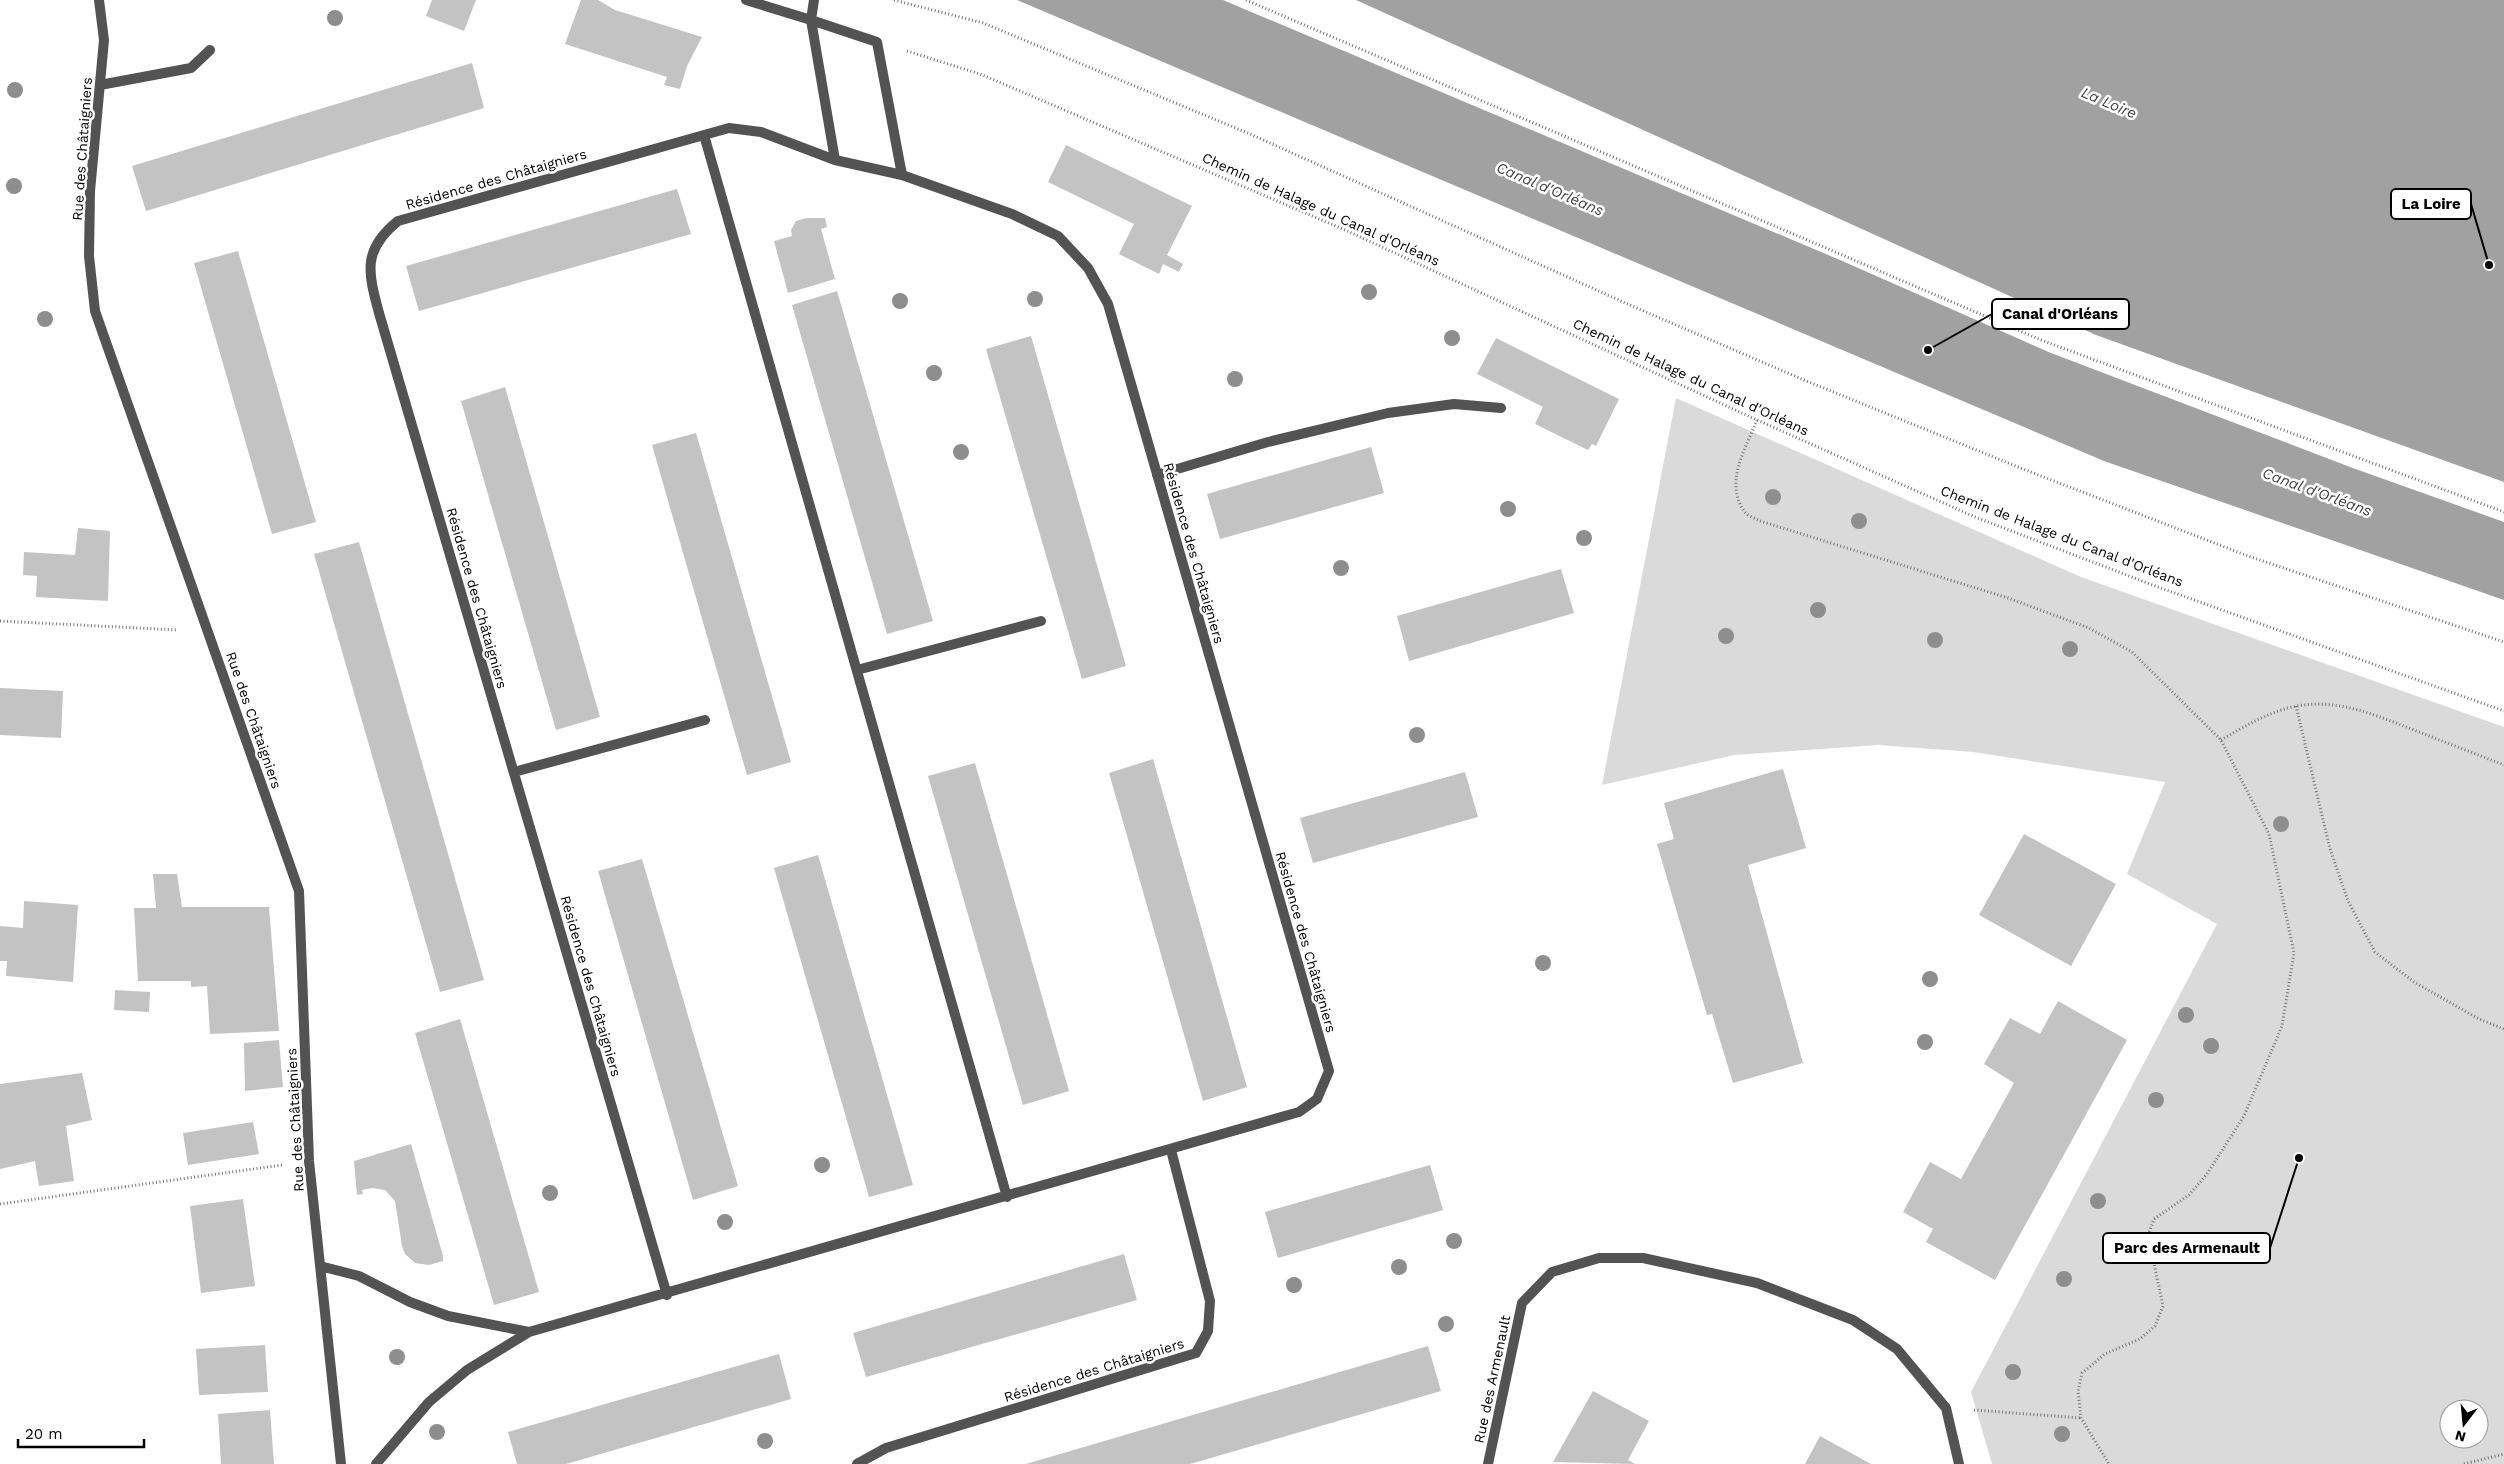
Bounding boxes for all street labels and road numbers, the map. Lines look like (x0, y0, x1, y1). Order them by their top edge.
street label: Rue des Châtaigniers (69, 77, 95, 221)
street label: Résidence des Châtaigniers (404, 145, 588, 213)
street label: Chemin de Halage du Canal d'Orléans (1200, 149, 1442, 269)
street label: Chemin de Halage du Canal d'Orléans (1570, 315, 1812, 439)
street label: Résidence des Châtaigniers (1160, 461, 1228, 645)
street label: Chemin de Halage du Canal d'Orléans (1938, 482, 2186, 590)
street label: Résidence des Châtaigniers (443, 506, 511, 690)
street label: Rue des Châtaigniers (223, 649, 285, 791)
street label: Résidence des Châtaigniers (1272, 850, 1340, 1034)
street label: Résidence des Châtaigniers (557, 894, 625, 1078)
street label: Rue des Châtaigniers (283, 1048, 307, 1192)
street label: Rue des Armenault (1471, 1313, 1513, 1445)
street label: Résidence des Châtaigniers (1002, 1335, 1186, 1405)

